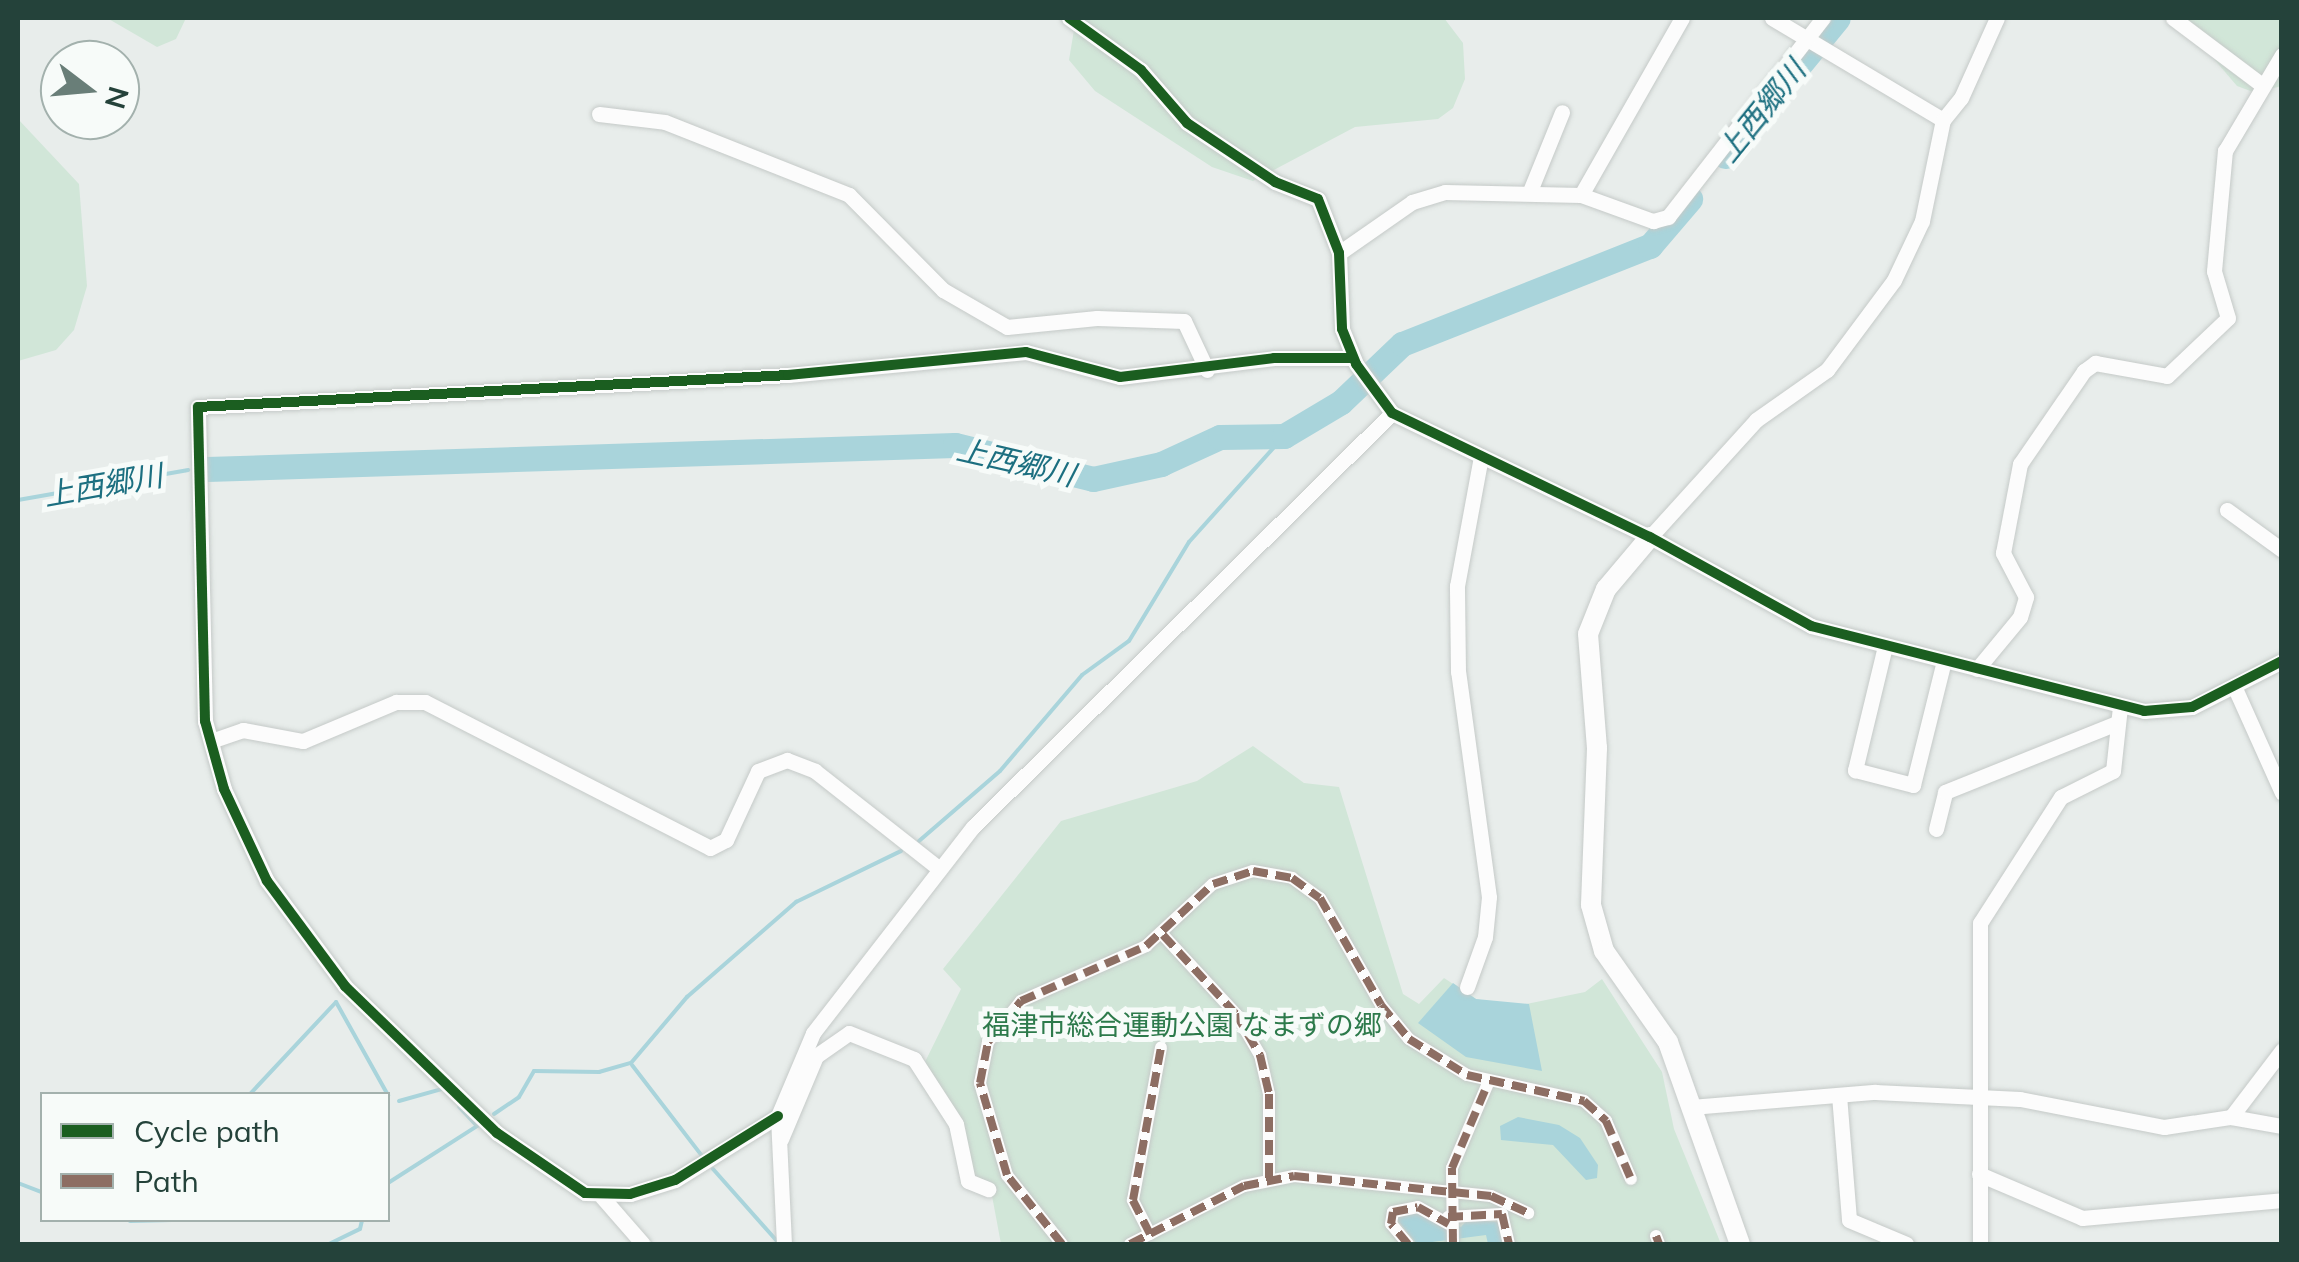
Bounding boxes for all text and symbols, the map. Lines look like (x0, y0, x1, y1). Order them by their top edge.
north arrow (40, 40, 140, 140)
water label: 上西郷川 (1709, 53, 1813, 169)
text: N (98, 83, 137, 113)
water label: 上西郷川 (953, 431, 1079, 493)
water label: 上西郷川 (41, 457, 165, 513)
park label: 福津市総合運動公園 なまずの郷 (982, 1008, 1382, 1042)
legend (40, 1092, 390, 1222)
text: Cycle path (134, 1112, 280, 1150)
text: Path (134, 1162, 199, 1200)

